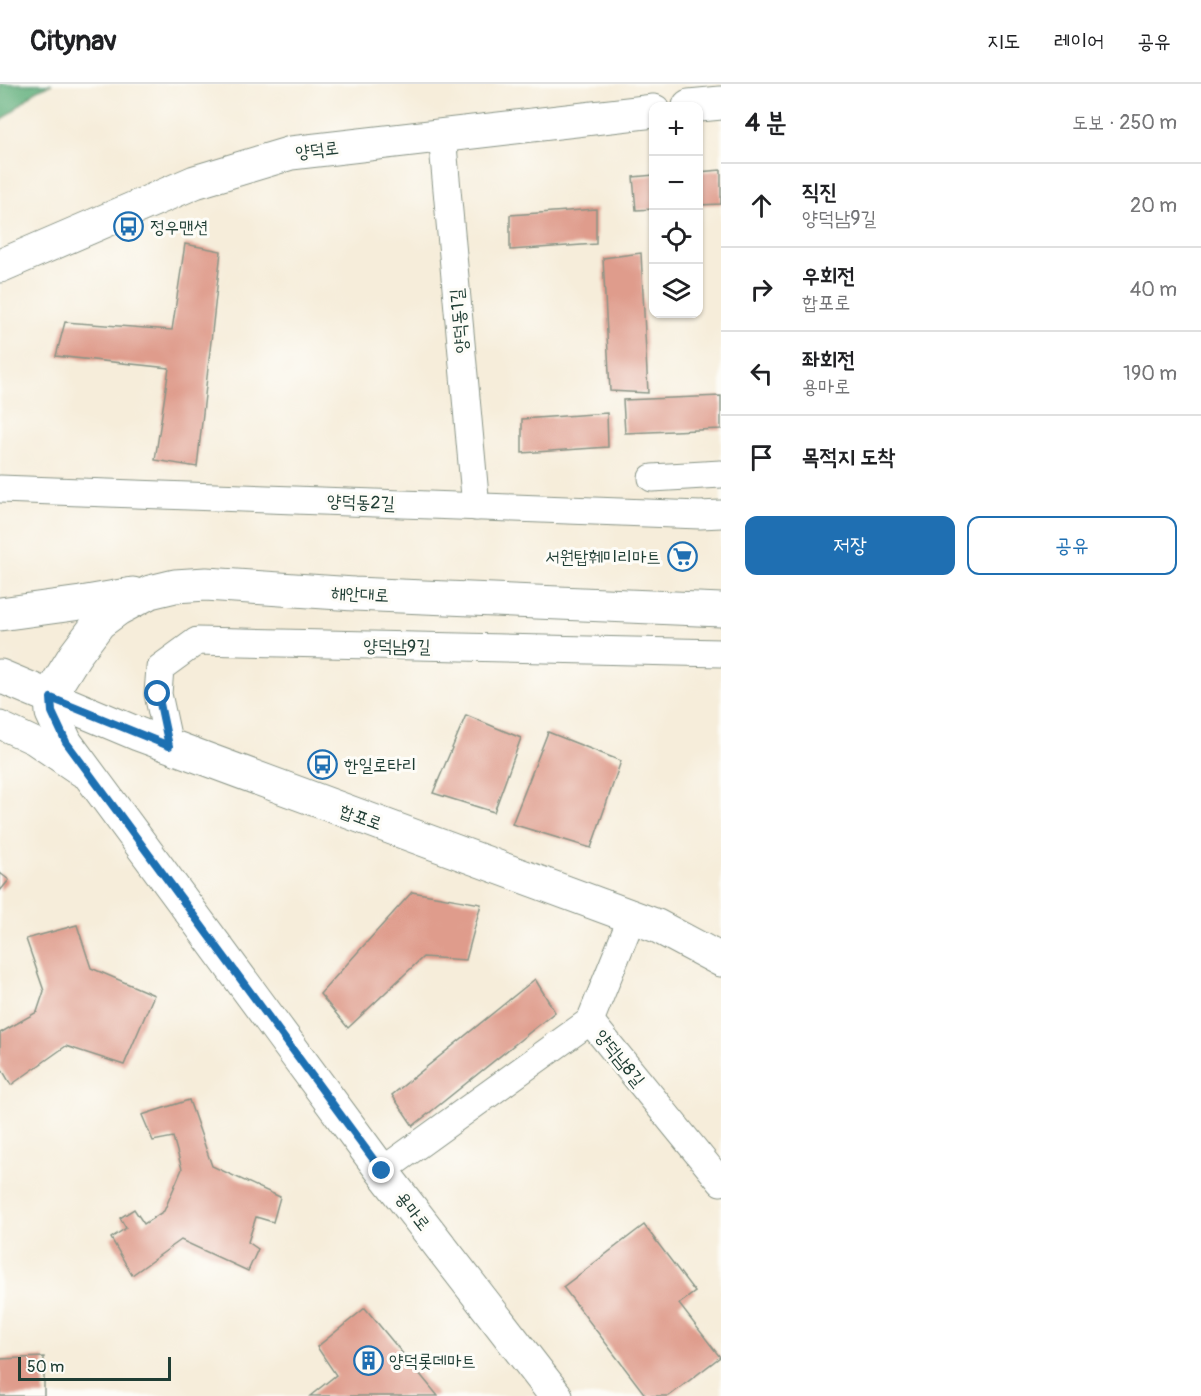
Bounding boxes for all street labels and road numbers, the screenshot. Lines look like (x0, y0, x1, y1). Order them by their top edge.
street label: 양덕로 (294, 136, 340, 165)
street label: 양덕동1길 (445, 287, 474, 354)
street label: 양덕동2길 (327, 490, 396, 515)
street label: 해안대로 (330, 581, 390, 607)
street label: 양덕남9길 (363, 634, 431, 659)
street label: 합포로 (336, 799, 385, 836)
street label: 양덕남8길 (590, 1025, 650, 1092)
street label: 용마로 (390, 1187, 435, 1236)

